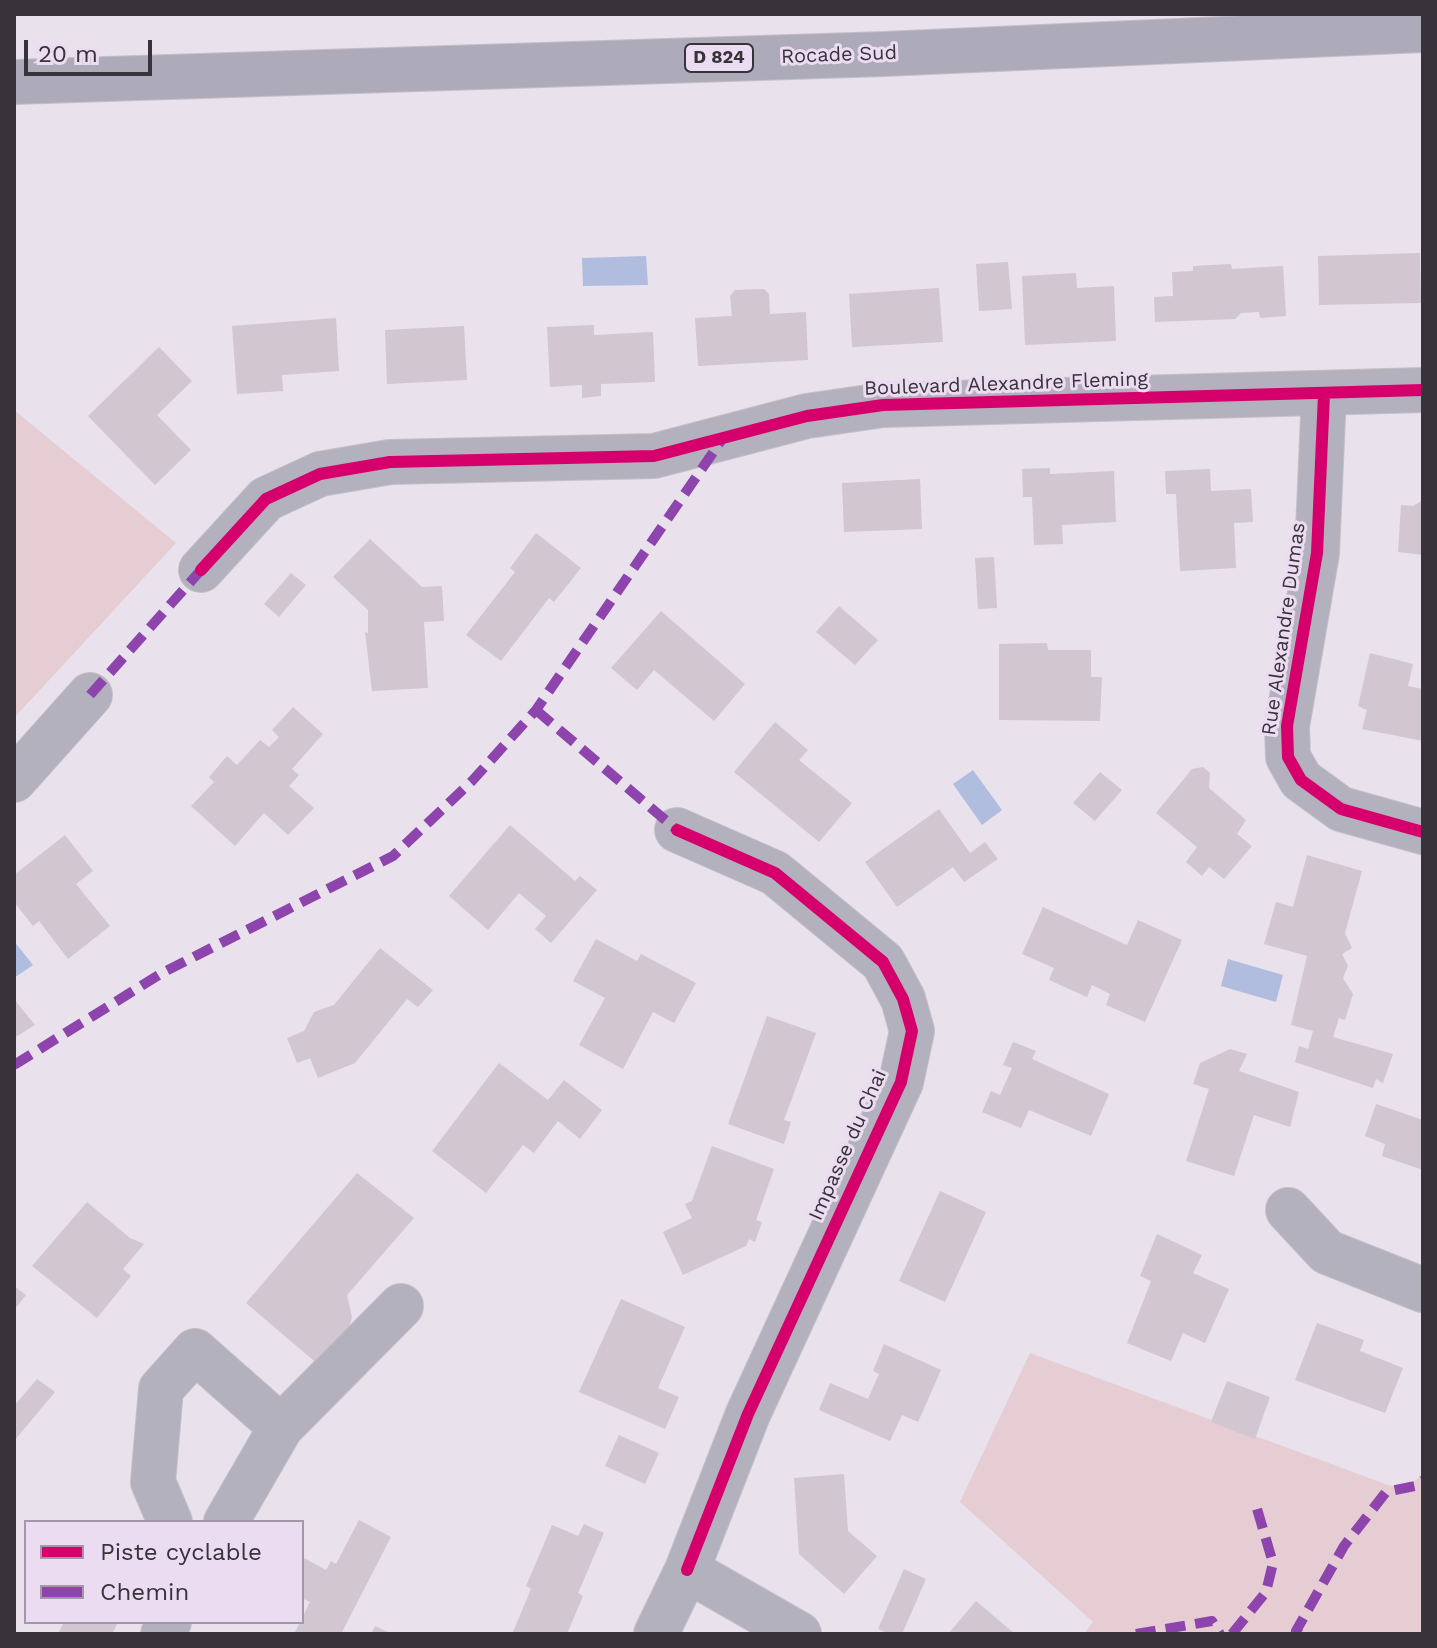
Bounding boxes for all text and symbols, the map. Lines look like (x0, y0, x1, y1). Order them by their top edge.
scale bar (28, 24, 156, 74)
text: 20 m (38, 40, 98, 68)
street label: Rocade Sud (781, 41, 897, 69)
road number: D 824 (685, 44, 753, 72)
street label: Boulevard Alexandre Fleming (864, 367, 1148, 401)
street label: Rue Alexandre Dumas (1257, 521, 1311, 737)
street label: Impasse du Chai (804, 1066, 892, 1224)
legend (24, 1520, 304, 1624)
text: Piste cyclable (100, 1538, 262, 1566)
text: Chemin (100, 1578, 189, 1606)

